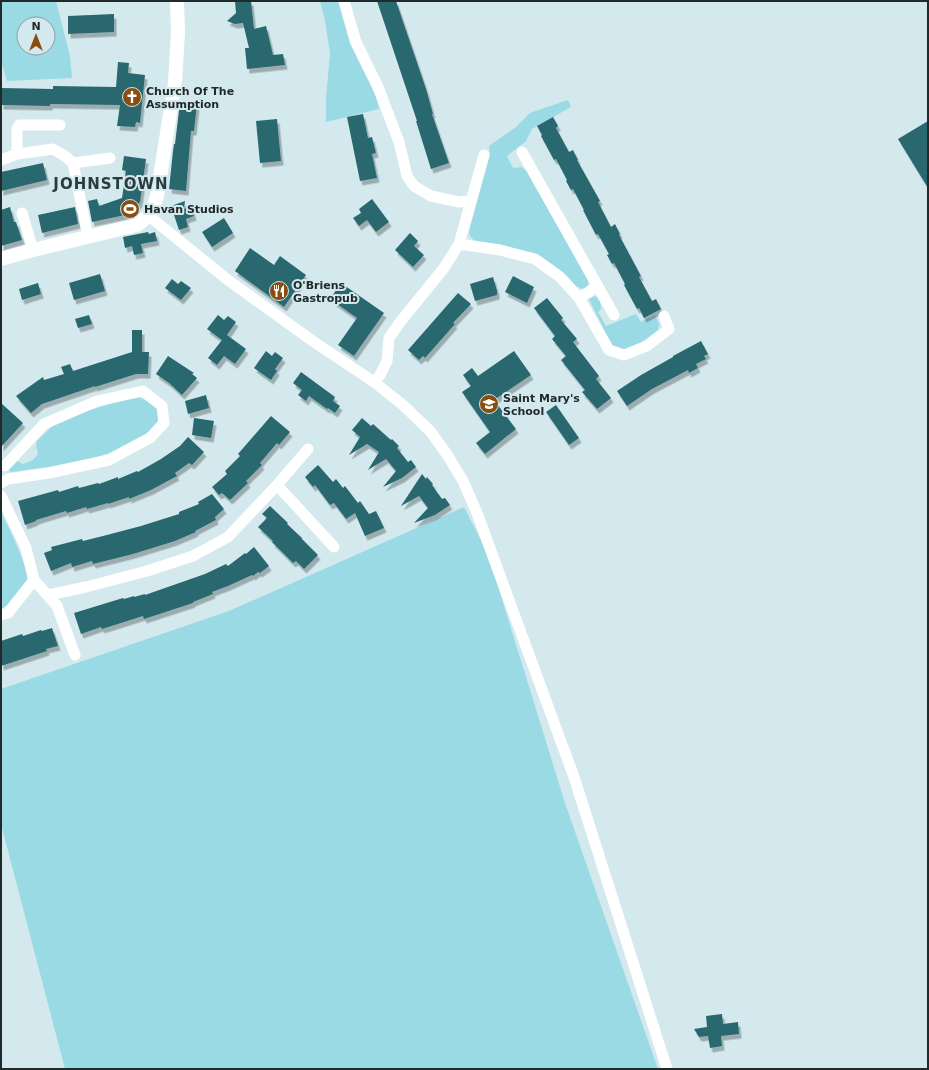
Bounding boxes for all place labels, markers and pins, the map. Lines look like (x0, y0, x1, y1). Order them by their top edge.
place label: Church Of The Assumption (146, 85, 234, 111)
church icon: Church Of The Assumption (121, 86, 143, 108)
sports icon: Havan Studios (119, 198, 141, 220)
place label: Havan Studios (144, 203, 234, 216)
place label: O'Briens Gastropub (293, 279, 358, 305)
restaurant icon: O'Briens Gastropub (268, 280, 290, 302)
place label: Saint Mary's School (503, 392, 580, 418)
school or university icon: Saint Mary's School (478, 393, 500, 415)

